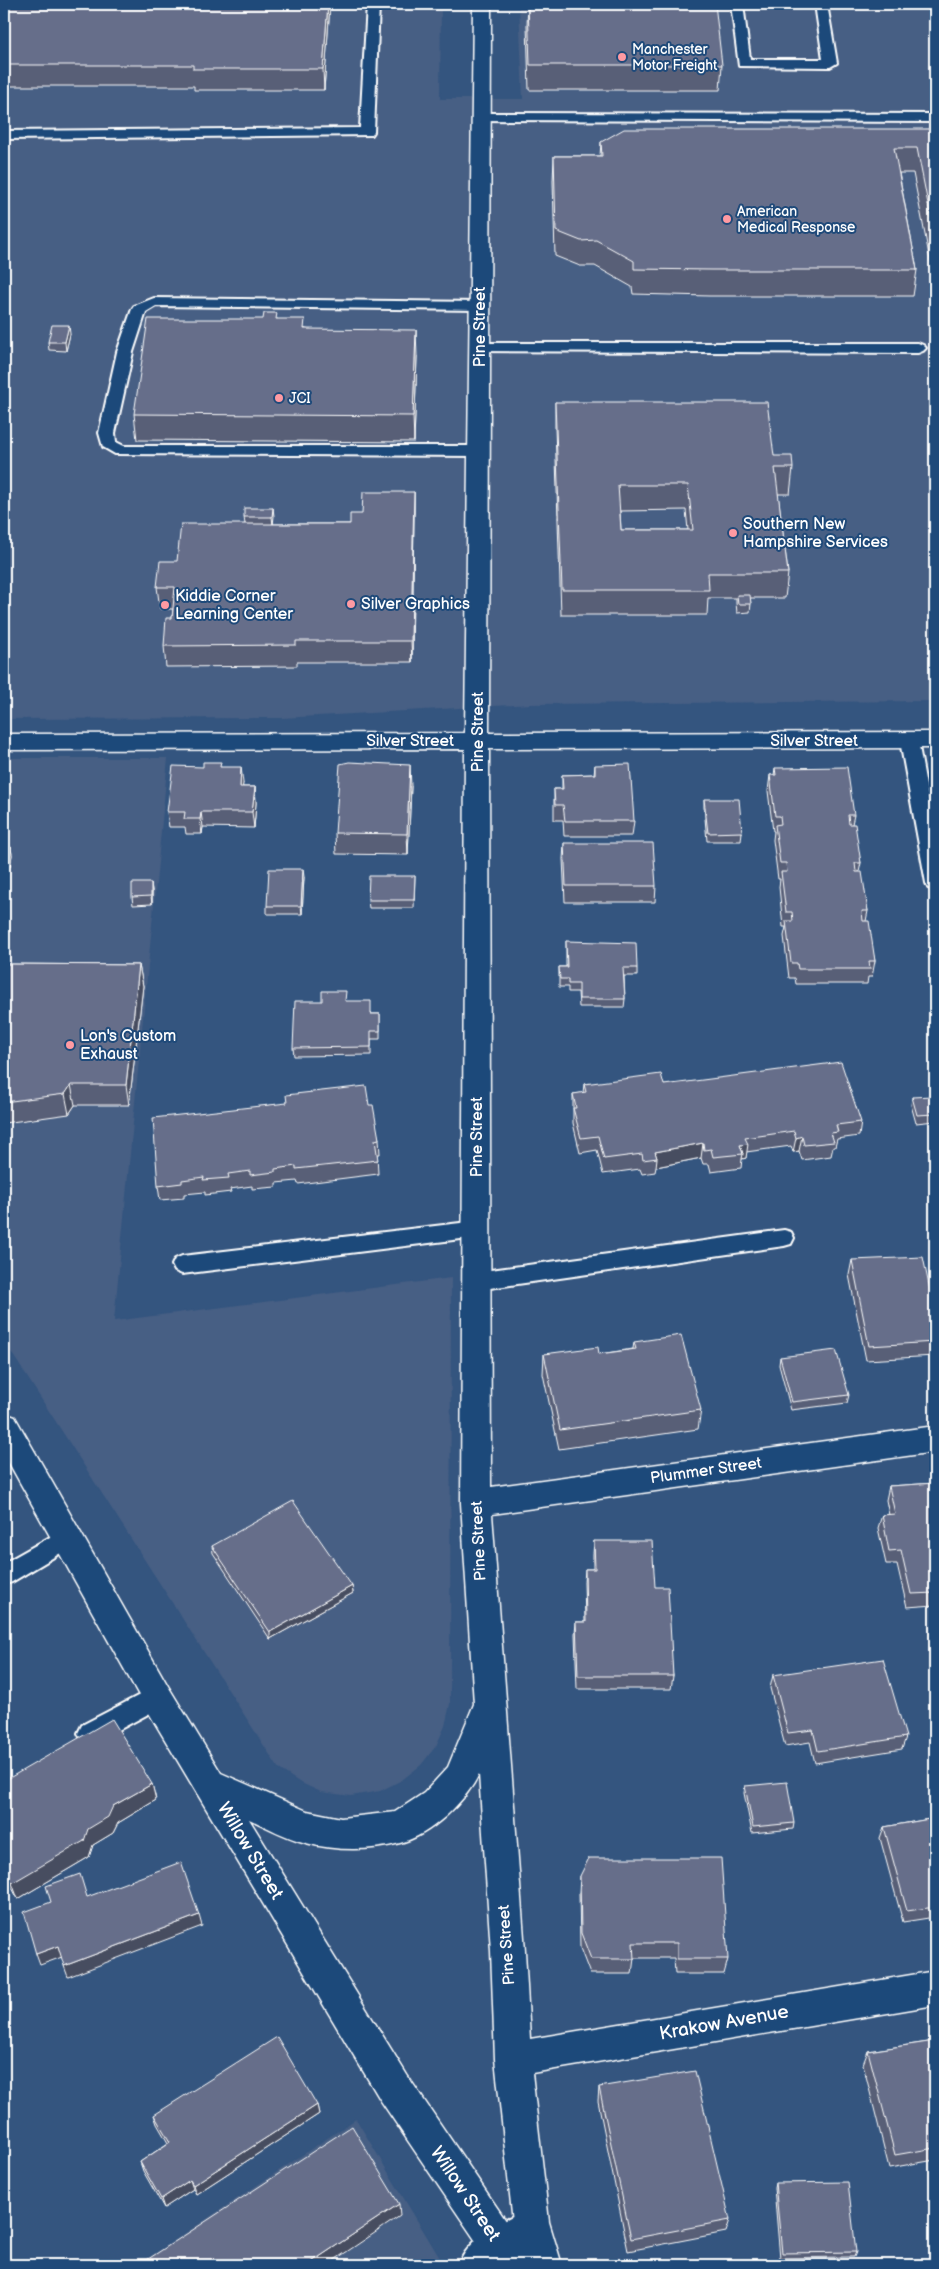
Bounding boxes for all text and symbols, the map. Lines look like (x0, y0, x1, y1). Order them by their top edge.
place label: Manchester Motor Freight (632, 41, 718, 74)
marker: Manchester Motor Freight (616, 51, 628, 63)
place label: American Medical Response (737, 203, 855, 236)
marker: American Medical Response (721, 213, 733, 225)
street label: Pine Street (471, 287, 490, 367)
place label: JCI (289, 390, 311, 407)
marker: JCI (273, 392, 285, 404)
place label: Southern New Hampshire Services (743, 515, 888, 552)
marker: Southern New Hampshire Services (727, 527, 739, 539)
place label: Kiddie Corner Learning Center (175, 587, 293, 624)
place label: Silver Graphics (361, 595, 470, 614)
marker: Silver Graphics (345, 598, 357, 610)
marker: Kiddie Corner Learning Center (159, 599, 171, 611)
street label: Pine Street (469, 692, 488, 772)
street label: Silver Street (366, 732, 454, 751)
street label: Silver Street (770, 732, 858, 751)
place label: Lon's Custom Exhaust (80, 1027, 176, 1064)
marker: Lon's Custom Exhaust (64, 1039, 76, 1051)
street label: Pine Street (468, 1097, 487, 1177)
street label: Plummer Street (649, 1454, 763, 1488)
street label: Pine Street (467, 1500, 491, 1582)
street label: Willow Street (212, 1798, 288, 1904)
street label: Pine Street (495, 1904, 519, 1986)
street label: Krakow Avenue (658, 2000, 790, 2046)
street label: Willow Street (425, 2142, 505, 2246)

